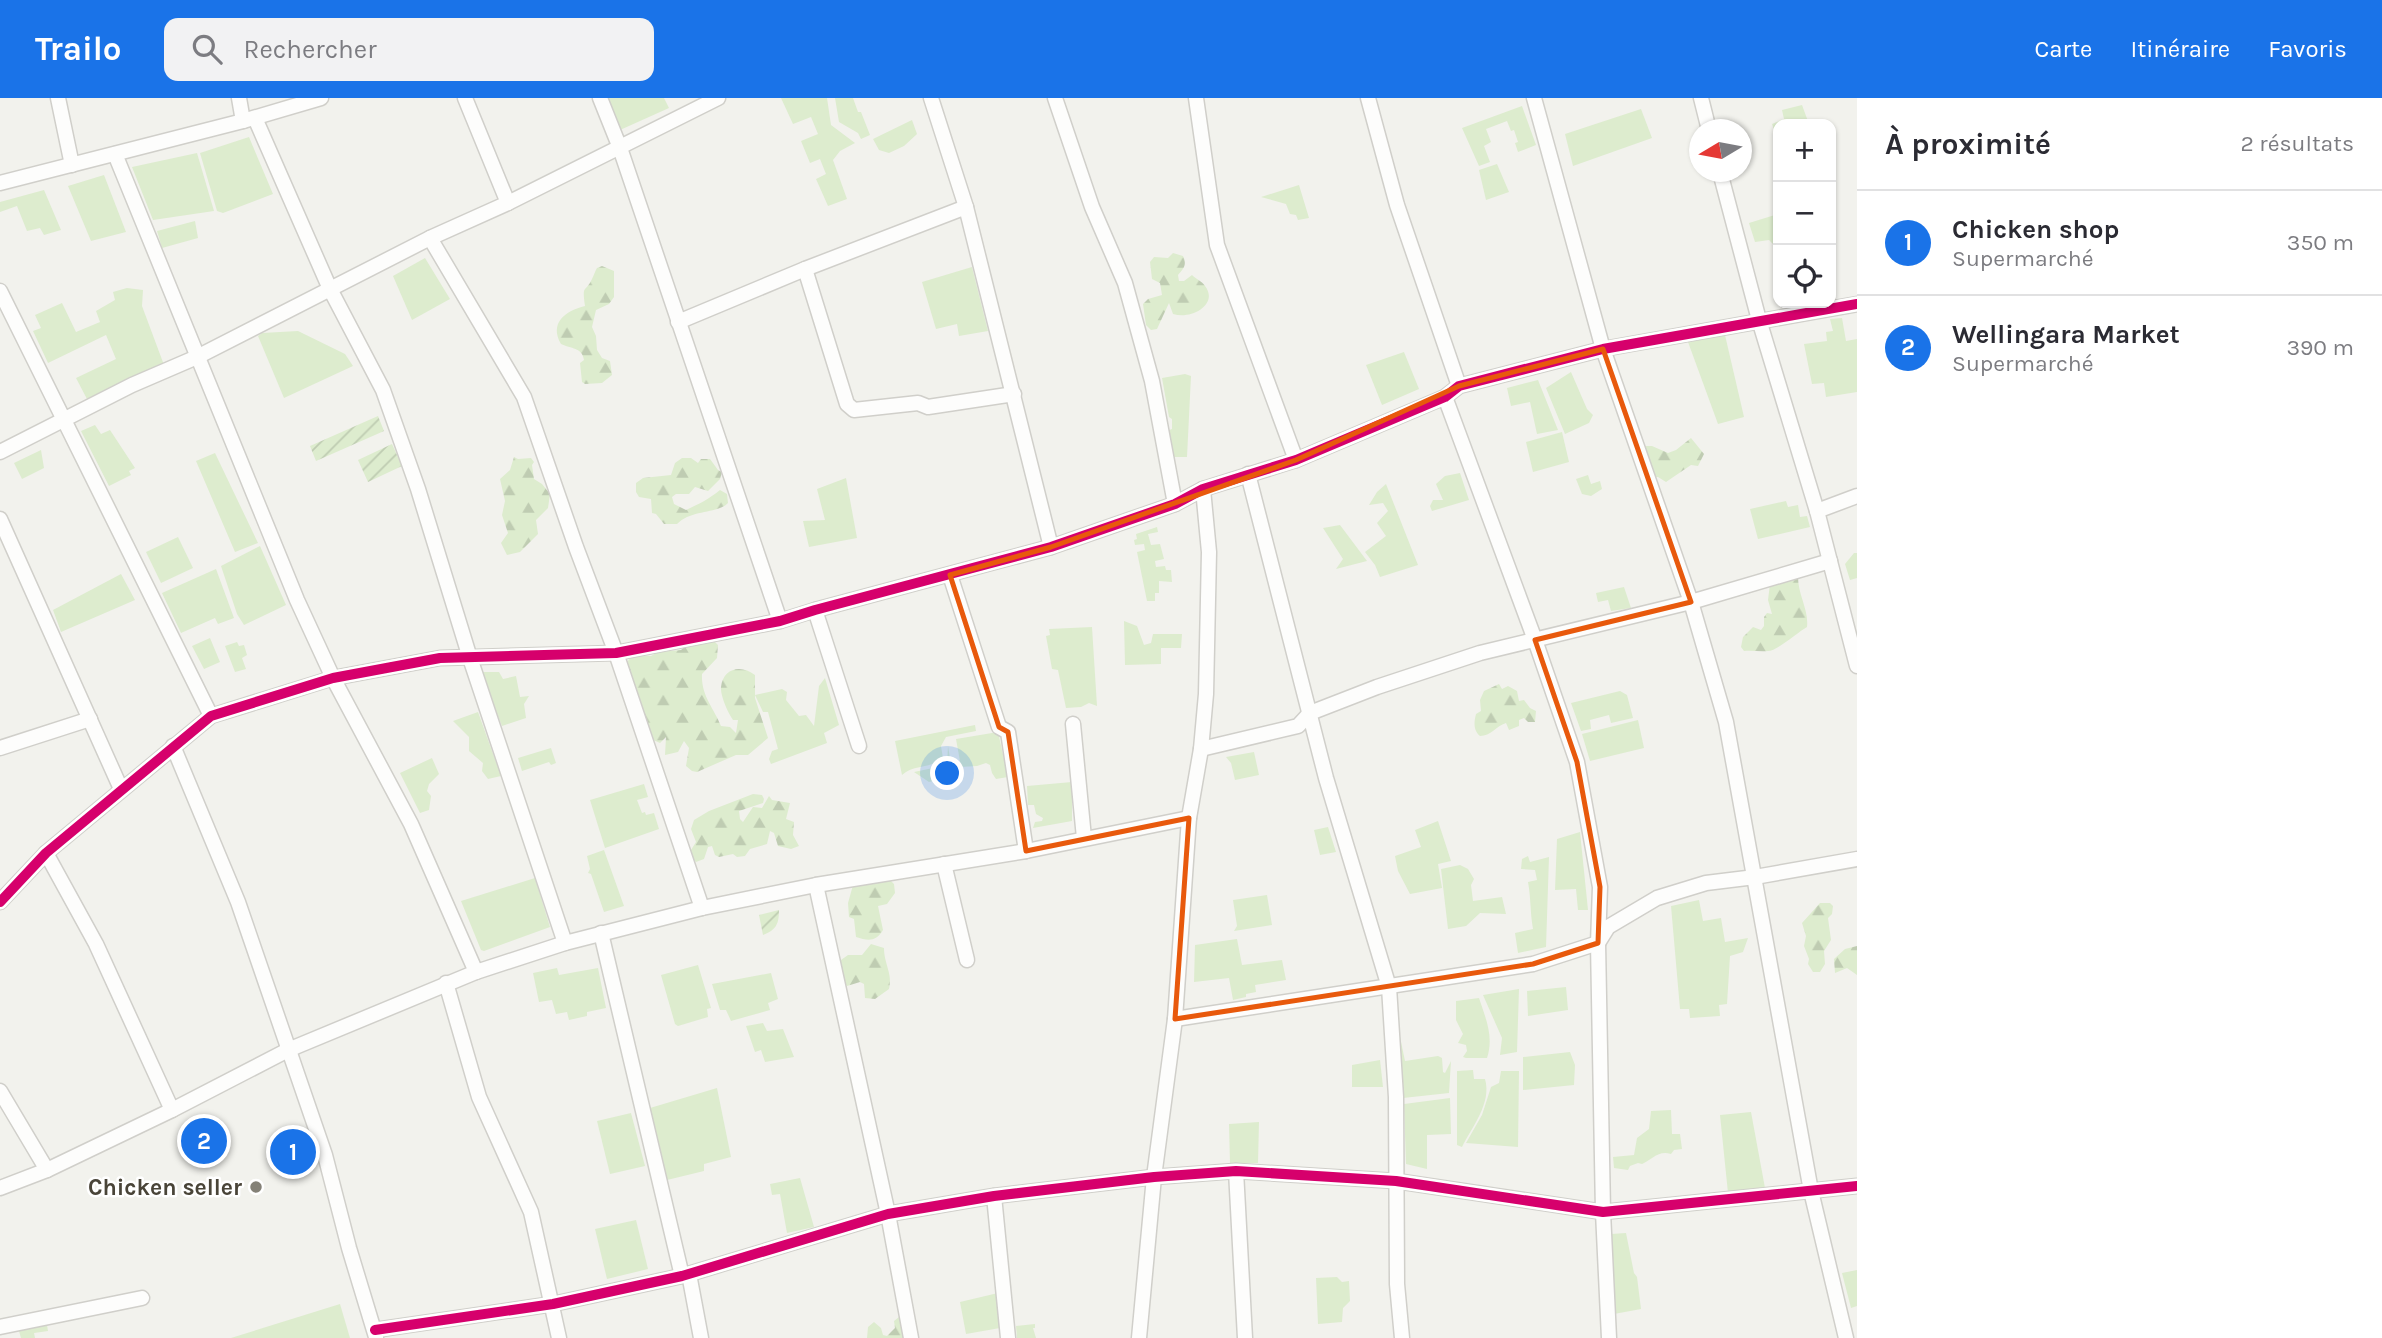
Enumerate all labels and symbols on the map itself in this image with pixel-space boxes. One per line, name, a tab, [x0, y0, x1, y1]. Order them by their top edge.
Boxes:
north arrow	[1689, 119, 1752, 182]
your location	[930, 756, 964, 790]
pin: 2	[181, 1115, 227, 1167]
pin: 1	[270, 1126, 316, 1178]
place label: Chicken seller	[88, 1174, 242, 1201]
marker: Chicken seller	[248, 1179, 264, 1195]

